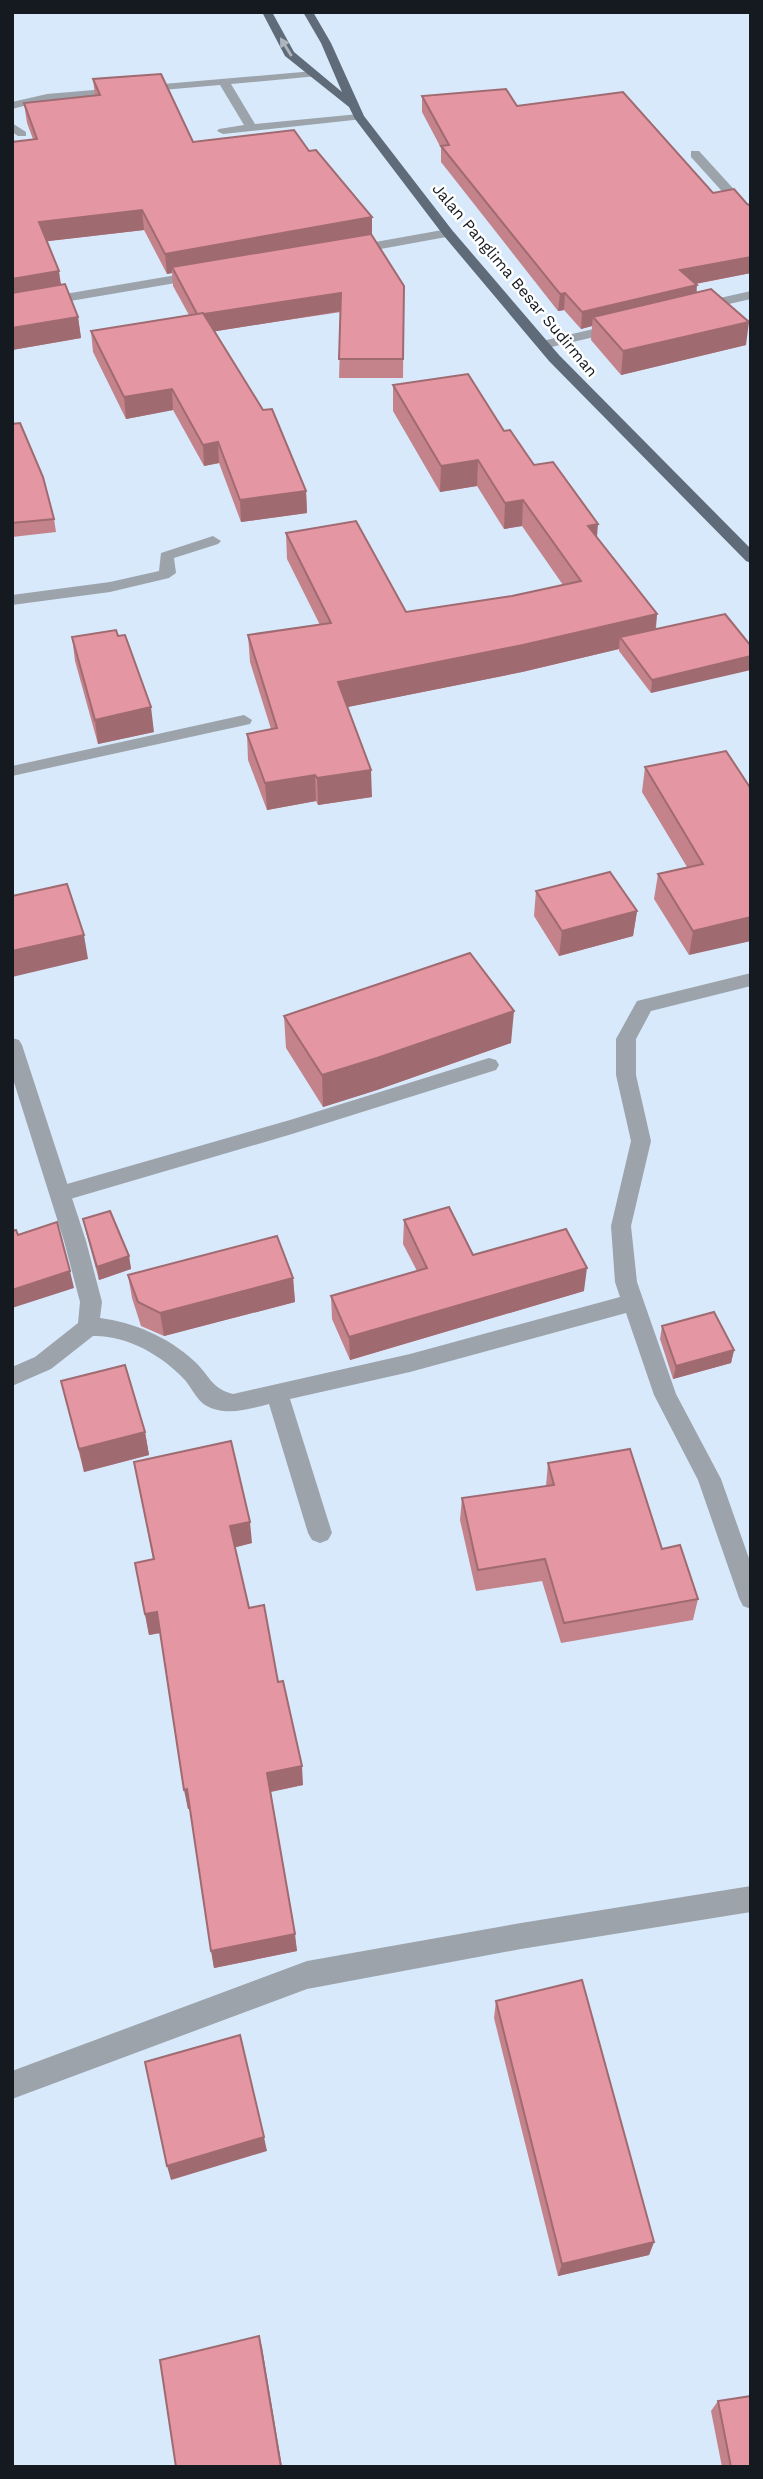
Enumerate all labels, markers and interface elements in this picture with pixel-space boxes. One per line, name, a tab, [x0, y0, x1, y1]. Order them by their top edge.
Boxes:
one-way arrow	[280, 37, 293, 57]
street label: Jalan Panglima Besar Sudirman	[428, 179, 602, 381]

